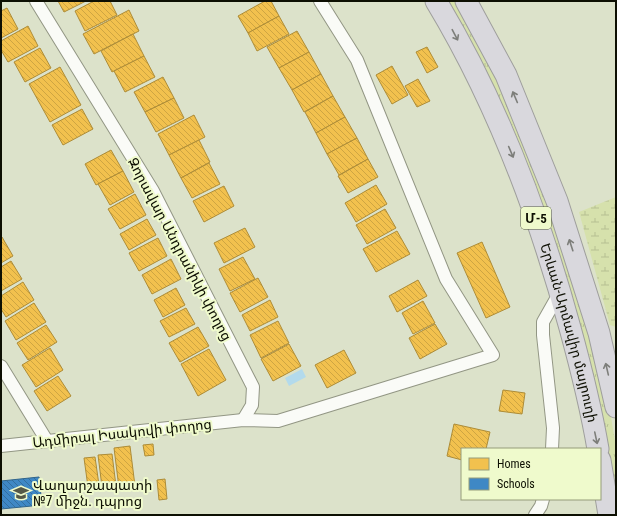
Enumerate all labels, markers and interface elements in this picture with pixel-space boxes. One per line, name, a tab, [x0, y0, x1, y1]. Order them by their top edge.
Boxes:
one-way arrow	[452, 29, 460, 41]
one-way arrow	[511, 91, 518, 103]
one-way arrow	[508, 146, 515, 158]
street label: Զորավար Անդրանիկի փողոց	[125, 155, 235, 343]
road number: Մ-5	[521, 207, 551, 229]
one-way arrow	[567, 238, 574, 251]
street label: Երևան-Արմավիր մայրուղի	[537, 241, 601, 424]
one-way arrow	[603, 363, 611, 376]
street label: Ադմիրալ Իսակովի փողոց	[32, 416, 212, 450]
one-way arrow	[592, 431, 600, 444]
legend	[461, 448, 601, 500]
text: Homes	[497, 457, 531, 471]
place label: Վաղարշապատի №7 միջն. դպրոց	[33, 477, 152, 509]
text: Schools	[497, 477, 535, 491]
school or university icon: Վաղարշապատի №7 միջն. դպրոց	[12, 484, 30, 502]

